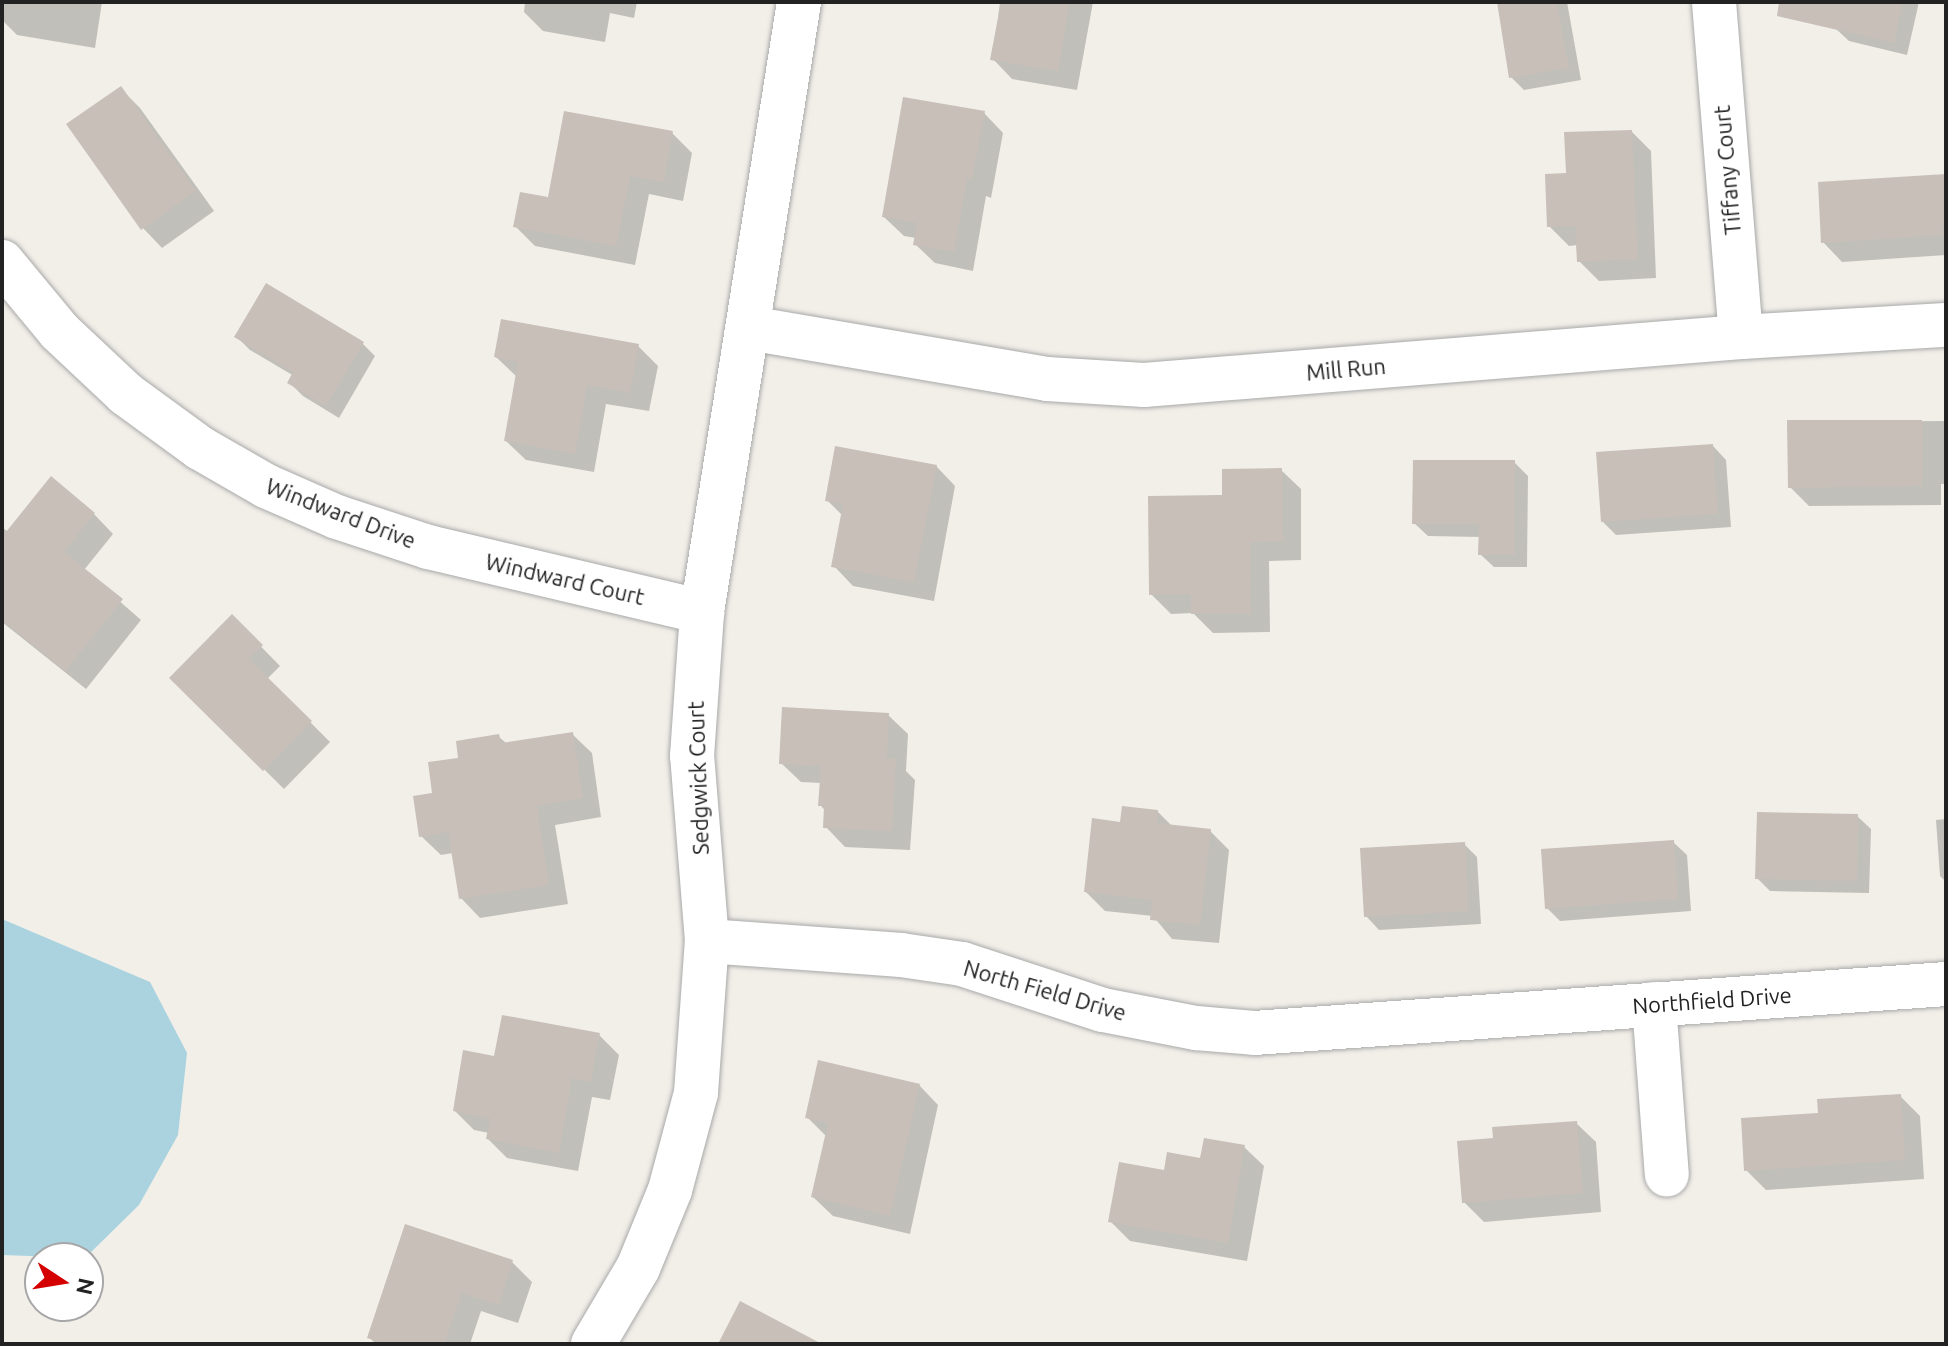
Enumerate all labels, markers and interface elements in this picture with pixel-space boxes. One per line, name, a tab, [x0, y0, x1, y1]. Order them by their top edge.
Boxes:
street label: Tiffany Court	[1708, 104, 1746, 236]
street label: Mill Run	[1305, 352, 1387, 386]
street label: Windward Drive	[262, 472, 420, 554]
street label: Windward Court	[483, 548, 647, 610]
street label: Sedgwick Court	[682, 701, 714, 855]
street label: North Field Drive	[961, 954, 1129, 1026]
street label: Northfield Drive	[1631, 981, 1793, 1019]
north arrow	[24, 1242, 104, 1322]
text: N	[72, 1276, 100, 1297]

